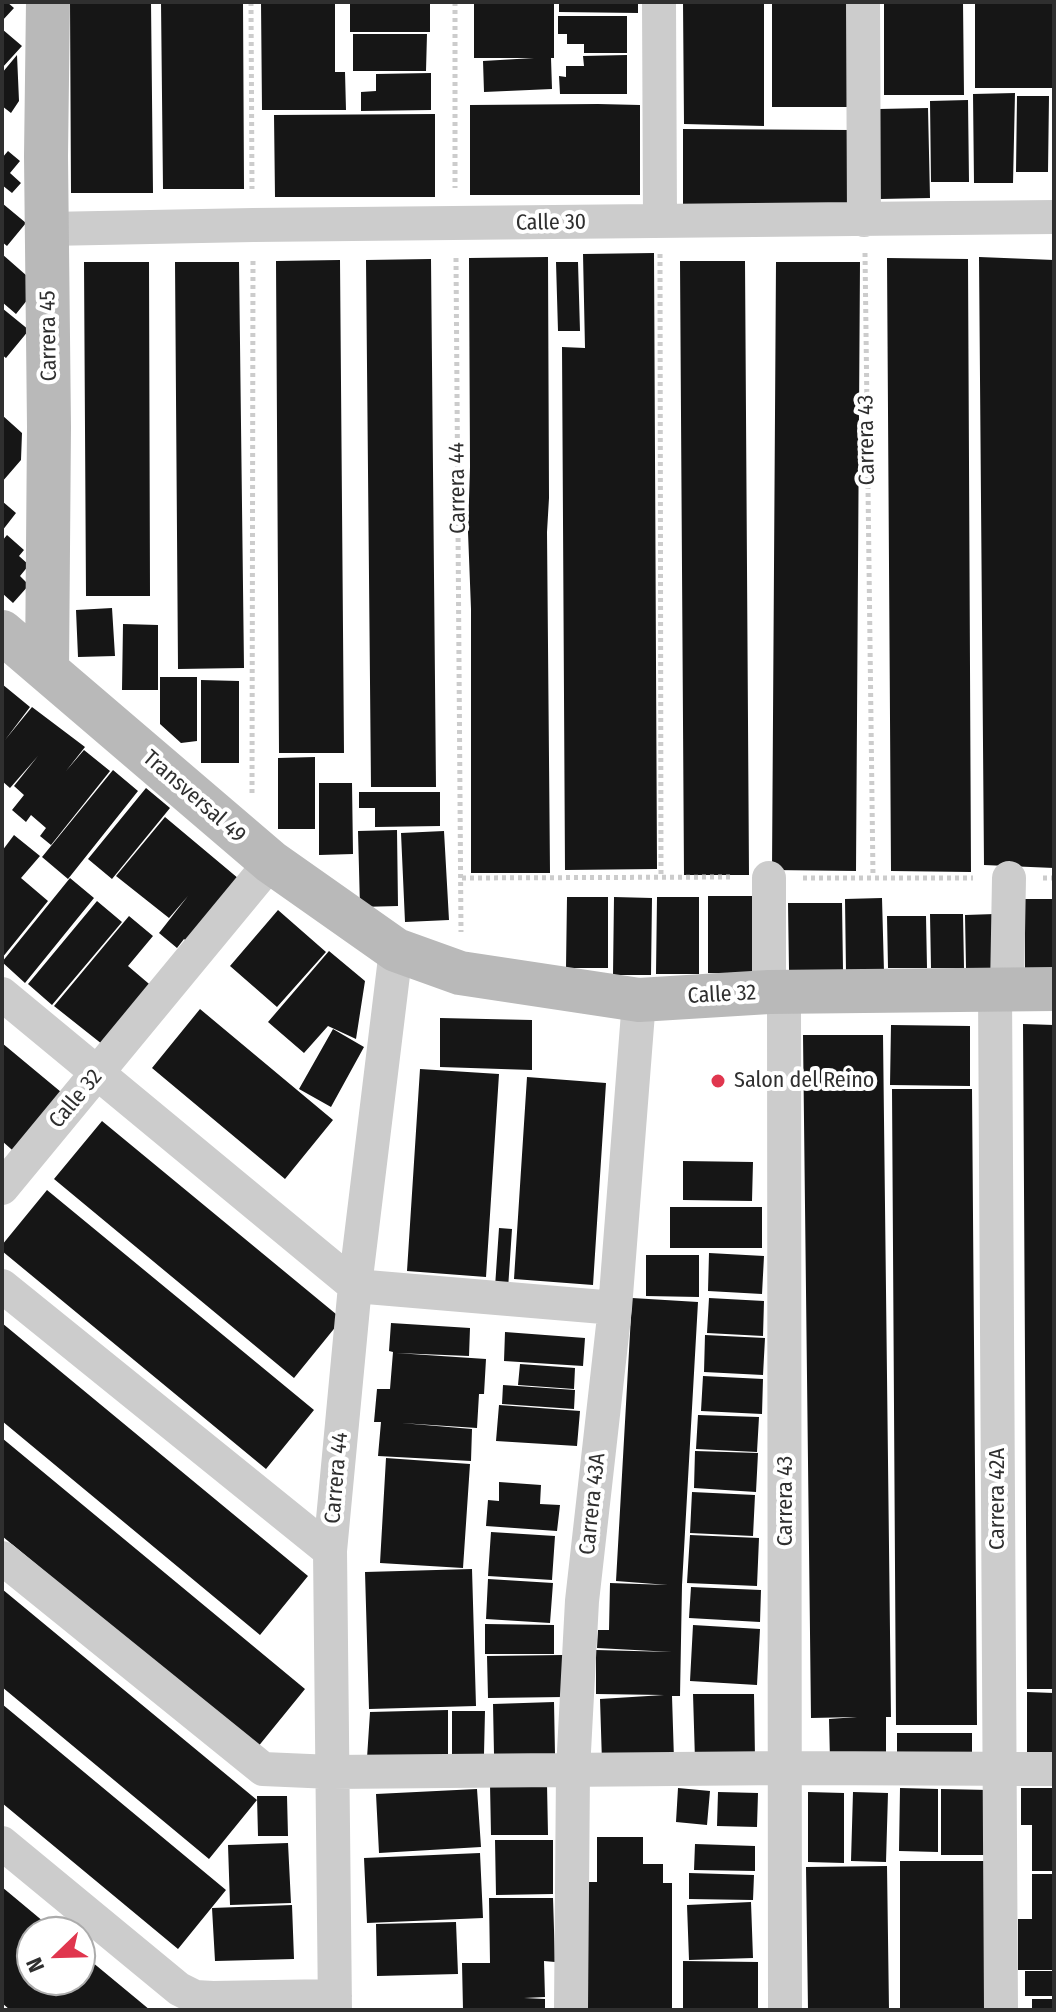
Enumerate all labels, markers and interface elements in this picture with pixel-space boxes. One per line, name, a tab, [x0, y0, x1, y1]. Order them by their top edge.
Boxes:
street label: Calle 30	[516, 209, 586, 237]
street label: Carrera 45	[35, 290, 63, 382]
street label: Carrera 43	[853, 395, 881, 485]
street label: Carrera 44	[444, 442, 472, 534]
street label: Transversal 49	[137, 745, 251, 849]
street label: Calle 32	[687, 980, 757, 1010]
street label: Calle 32	[44, 1064, 108, 1134]
place label: Salon del Reino	[734, 1068, 874, 1094]
marker: Salon del Reino	[709, 1072, 727, 1090]
street label: Carrera 44	[320, 1431, 354, 1525]
street label: Carrera 42A	[985, 1448, 1011, 1550]
street label: Carrera 43A	[575, 1452, 611, 1556]
street label: Carrera 43	[773, 1456, 799, 1546]
north arrow	[16, 1916, 96, 1996]
text: N	[20, 1953, 50, 1976]

